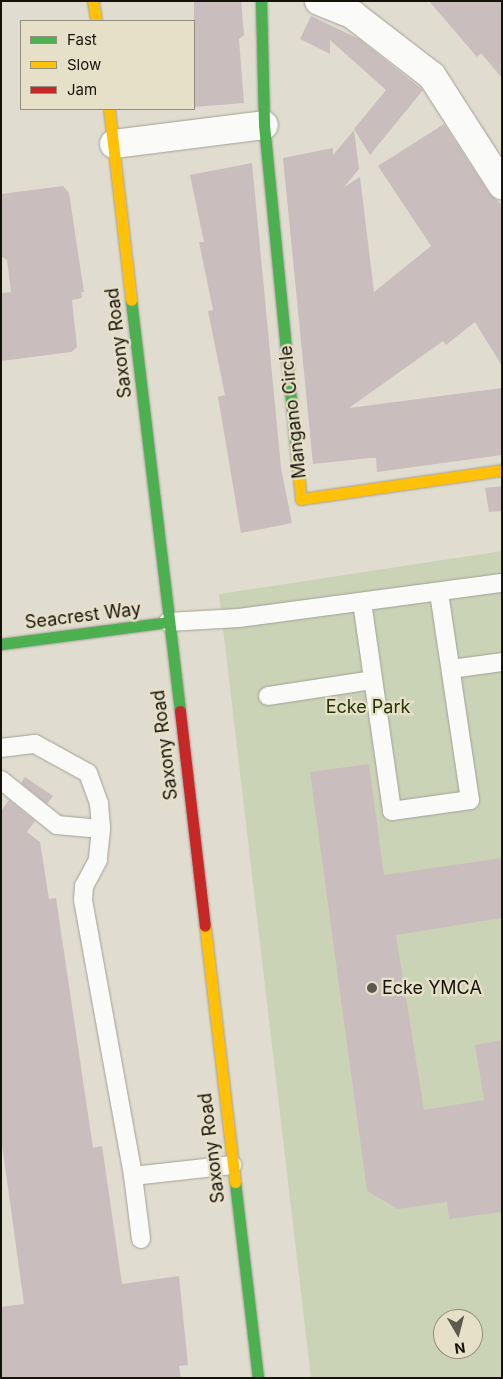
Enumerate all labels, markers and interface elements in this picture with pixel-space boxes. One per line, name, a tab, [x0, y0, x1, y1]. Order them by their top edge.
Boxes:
legend	[20, 20, 195, 110]
text: Fast	[67, 30, 97, 49]
text: Slow	[67, 55, 101, 74]
text: Jam	[67, 80, 97, 99]
street label: Saxony Road	[102, 287, 136, 399]
street label: Mangano Circle	[275, 344, 311, 480]
street label: Seacrest Way	[24, 598, 142, 634]
street label: Saxony Road	[148, 689, 182, 801]
park label: Ecke Park	[326, 696, 410, 718]
place label: Ecke YMCA	[382, 977, 482, 999]
marker: Ecke YMCA	[366, 982, 378, 994]
street label: Saxony Road	[195, 1092, 229, 1204]
north arrow	[433, 1309, 483, 1359]
text: N	[454, 1339, 466, 1358]

